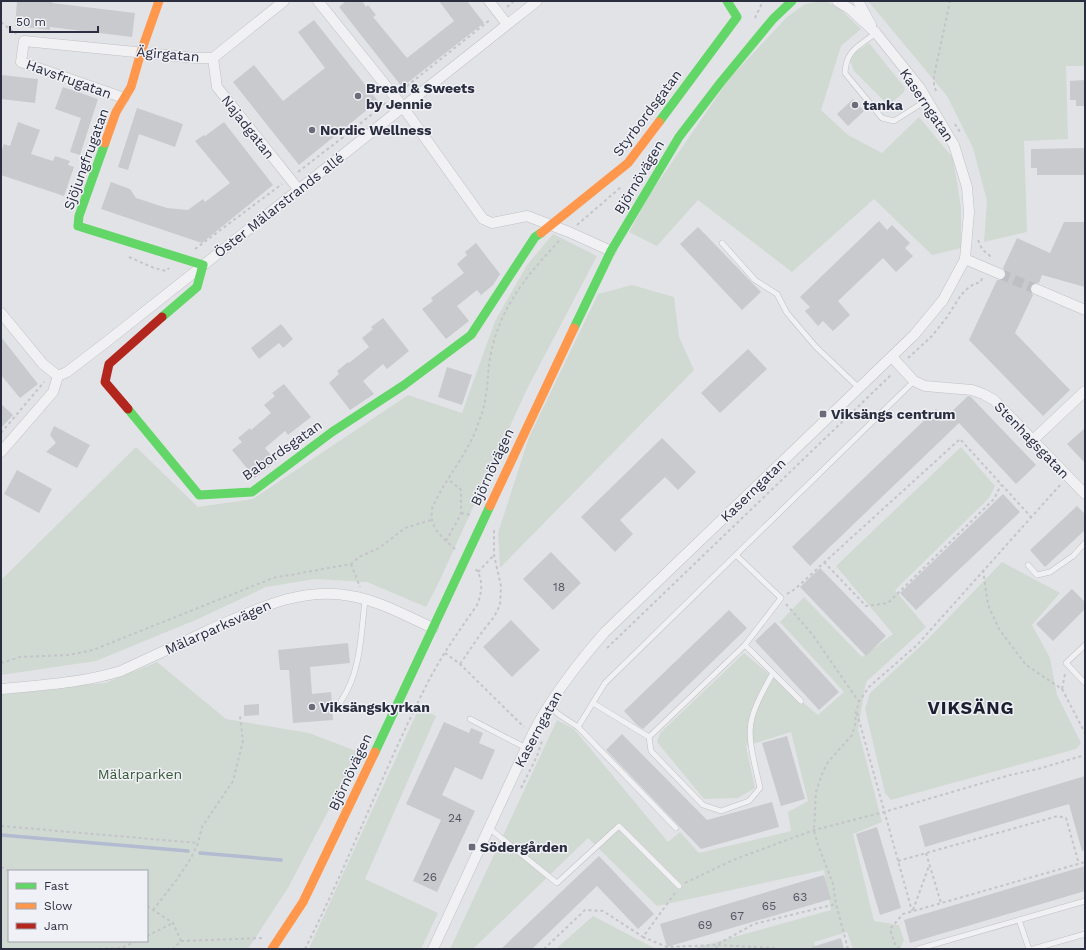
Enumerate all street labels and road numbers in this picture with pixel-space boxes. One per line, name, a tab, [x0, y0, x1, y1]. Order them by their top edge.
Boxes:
street label: Ägirgatan	[136, 43, 200, 65]
street label: Havsfrugatan	[24, 56, 114, 102]
street label: Kaserngatan	[897, 66, 957, 144]
street label: Styrbordsgatan	[609, 67, 685, 159]
street label: Najadgatan	[218, 92, 278, 162]
street label: Sjöjungfrugatan	[60, 106, 112, 212]
street label: Björnövägen	[611, 137, 667, 217]
street label: Öster Mälarstrands allé	[211, 149, 347, 261]
street label: Stenhagsgatan	[991, 398, 1073, 482]
street label: Babordsgatan	[239, 417, 325, 483]
street label: Björnövägen	[467, 426, 517, 508]
street label: Kaserngatan	[717, 455, 789, 525]
street label: Mälarparksvägen	[163, 596, 273, 658]
street label: Kaserngatan	[511, 688, 565, 770]
street label: Björnövägen	[325, 731, 375, 813]

